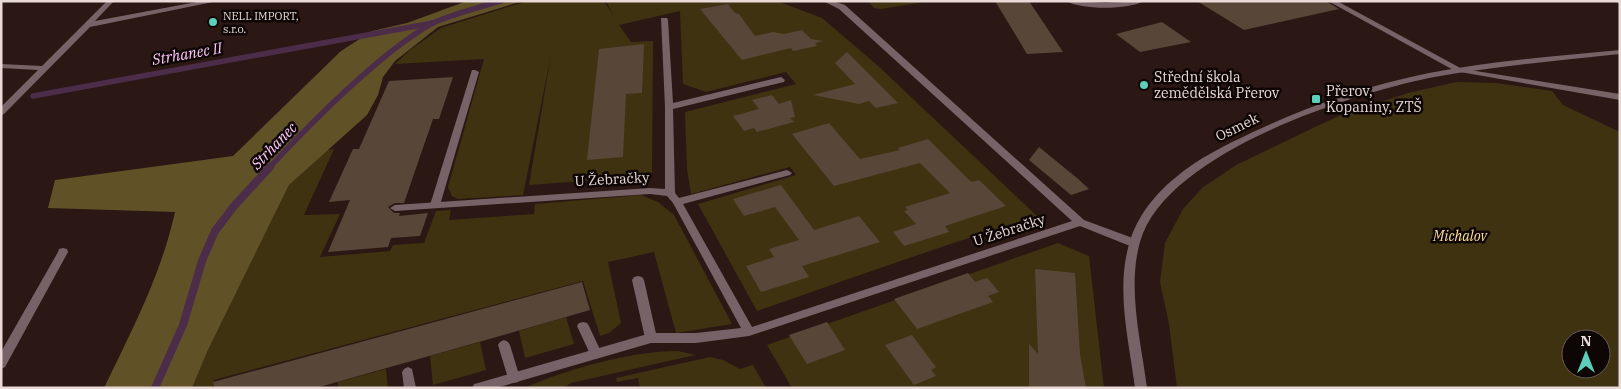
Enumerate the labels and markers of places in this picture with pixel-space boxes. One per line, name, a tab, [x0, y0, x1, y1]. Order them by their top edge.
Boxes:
place label: NELL IMPORT, s.r.o.	[223, 9, 299, 36]
marker: NELL IMPORT, s.r.o.	[207, 16, 219, 28]
place label: Střední škola zemědělská Přerov	[1154, 68, 1280, 102]
marker: Střední škola zemědělská Přerov	[1138, 79, 1150, 91]
place label: Přerov, Kopaniny, ZTŠ	[1326, 82, 1422, 116]
marker: Přerov, Kopaniny, ZTŠ	[1310, 93, 1322, 105]

